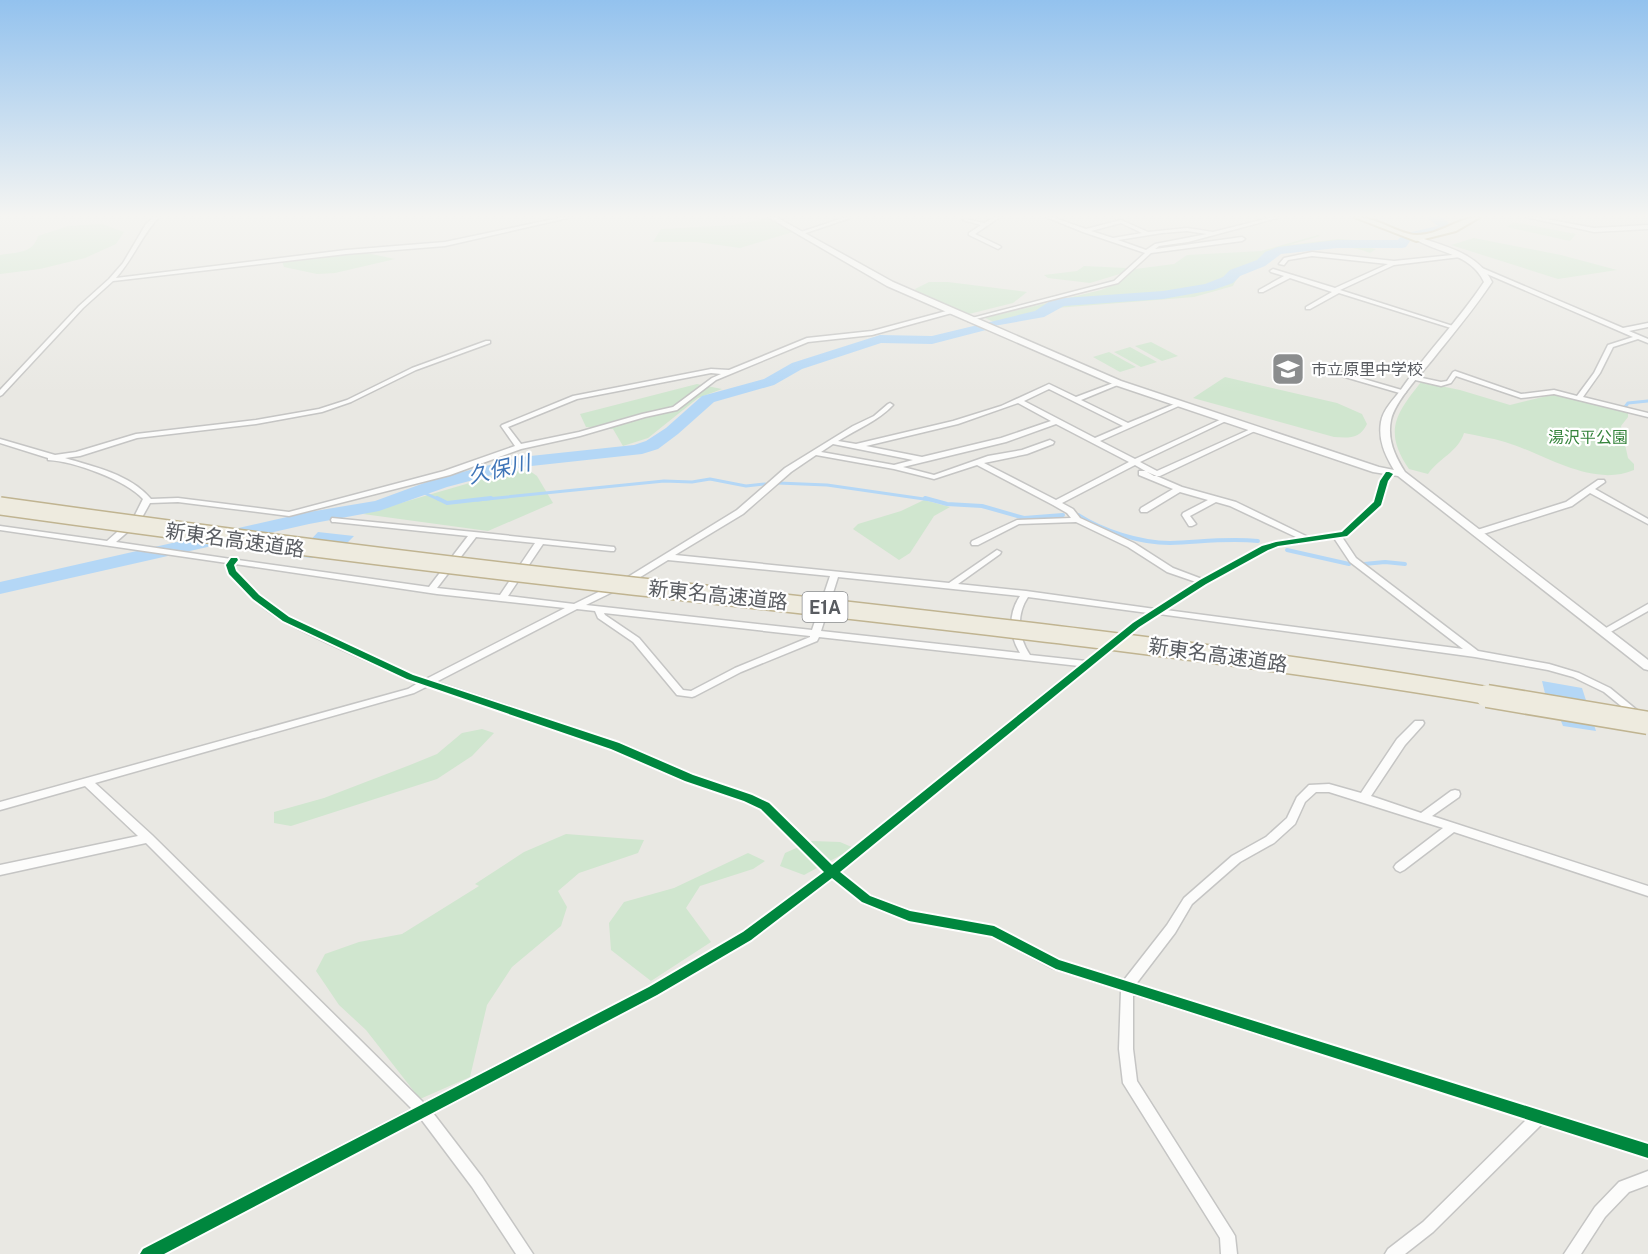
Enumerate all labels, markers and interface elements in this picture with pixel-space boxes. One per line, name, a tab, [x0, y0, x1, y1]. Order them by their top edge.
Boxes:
school or university icon: 市立原里中学校	[1270, 351, 1306, 387]
place label: 市立原里中学校	[1311, 360, 1423, 379]
park label: 湯沢平公園	[1548, 428, 1628, 447]
water label: 久保川	[465, 449, 534, 488]
street label: 新東名高速道路	[164, 518, 306, 562]
street label: 新東名高速道路	[647, 576, 789, 614]
road number: E1A	[802, 592, 848, 622]
street label: 新東名高速道路	[1147, 633, 1289, 677]

